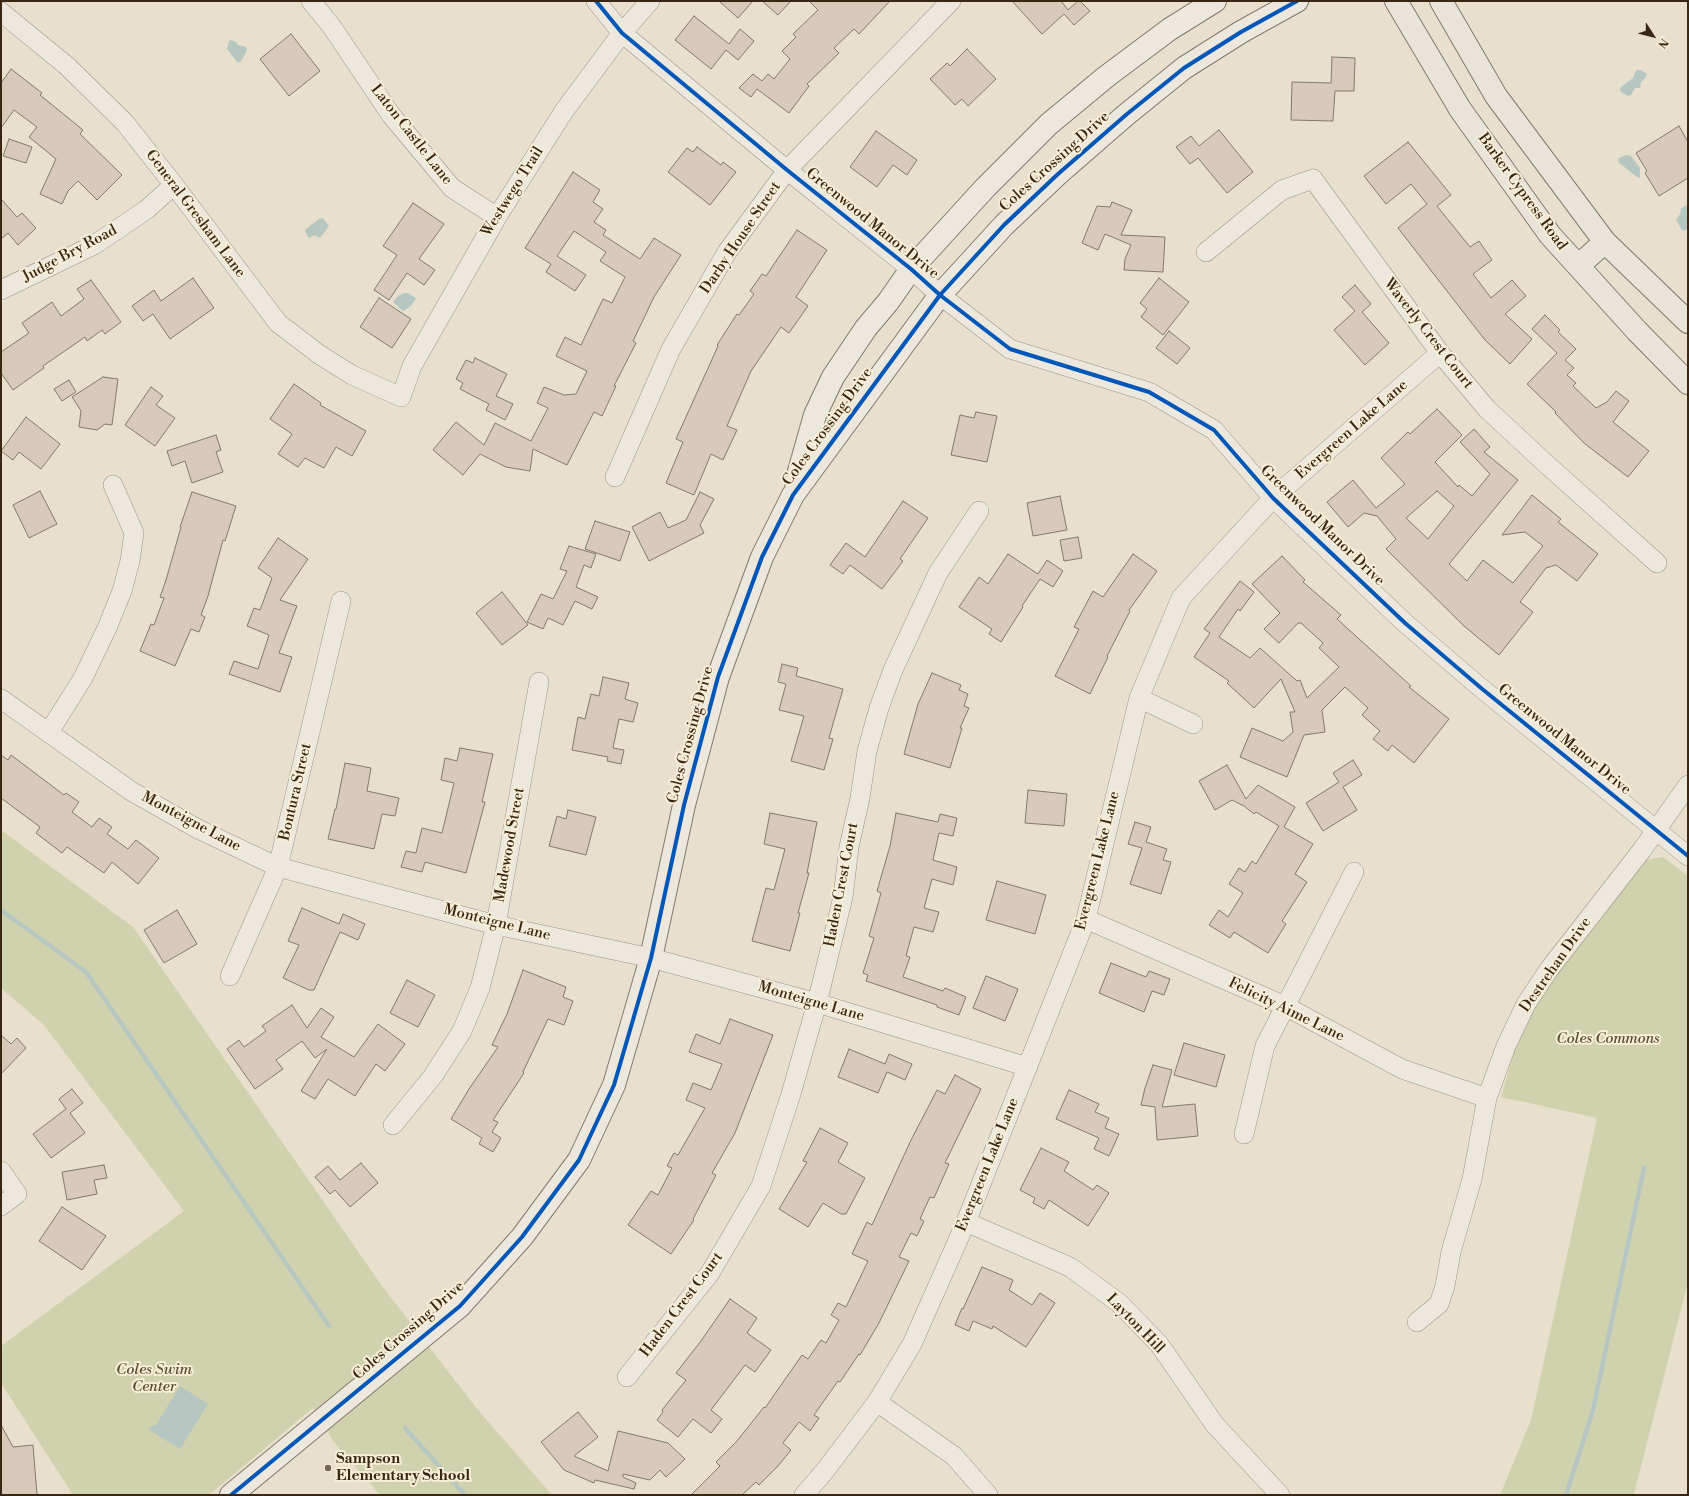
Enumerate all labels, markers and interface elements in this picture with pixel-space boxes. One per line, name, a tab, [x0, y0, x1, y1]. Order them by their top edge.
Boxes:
north arrow	[1633, 16, 1673, 56]
text: N	[1654, 35, 1671, 51]
street label: Laton Castle Lane	[366, 81, 456, 189]
street label: Coles Crossing Drive	[996, 108, 1114, 216]
street label: Barker Cypress Road	[1474, 130, 1570, 254]
street label: Westwego Trail	[478, 144, 548, 240]
street label: General Gresham Lane	[141, 147, 249, 281]
street label: Greenwood Manor Drive	[802, 165, 942, 283]
street label: Darby House Street	[697, 179, 785, 297]
street label: Judge Bry Road	[20, 222, 120, 286]
street label: Waverly Crest Court	[1379, 275, 1477, 393]
street label: Coles Crossing Drive	[779, 364, 877, 490]
street label: Evergreen Lake Lane	[1292, 376, 1412, 484]
street label: Greenwood Manor Drive	[1256, 462, 1388, 590]
street label: Coles Crossing Drive	[664, 664, 718, 806]
street label: Greenwood Manor Drive	[1494, 681, 1634, 799]
street label: Bontura Street	[276, 741, 316, 843]
street label: Madewood Street	[491, 786, 529, 904]
street label: Monteigne Lane	[138, 788, 244, 856]
street label: Evergreen Lake Lane	[1072, 790, 1124, 932]
street label: Haden Crest Court	[821, 821, 863, 949]
street label: Monteigne Lane	[442, 901, 552, 945]
street label: Destrehan Drive	[1517, 914, 1595, 1016]
street label: Felicity Aime Lane	[1225, 974, 1347, 1046]
street label: Monteigne Lane	[756, 978, 866, 1026]
park label: Coles Commons	[1556, 1030, 1660, 1048]
street label: Evergreen Lake Lane	[953, 1095, 1023, 1235]
street label: Haden Crest Court	[637, 1249, 727, 1361]
street label: Coles Crossing Drive	[350, 1278, 468, 1384]
street label: Layton Hill	[1102, 1290, 1168, 1358]
park label: Coles Swim Center	[116, 1361, 192, 1396]
place label: Sampson Elementary School	[336, 1450, 470, 1485]
marker: Sampson Elementary School	[323, 1463, 333, 1473]

